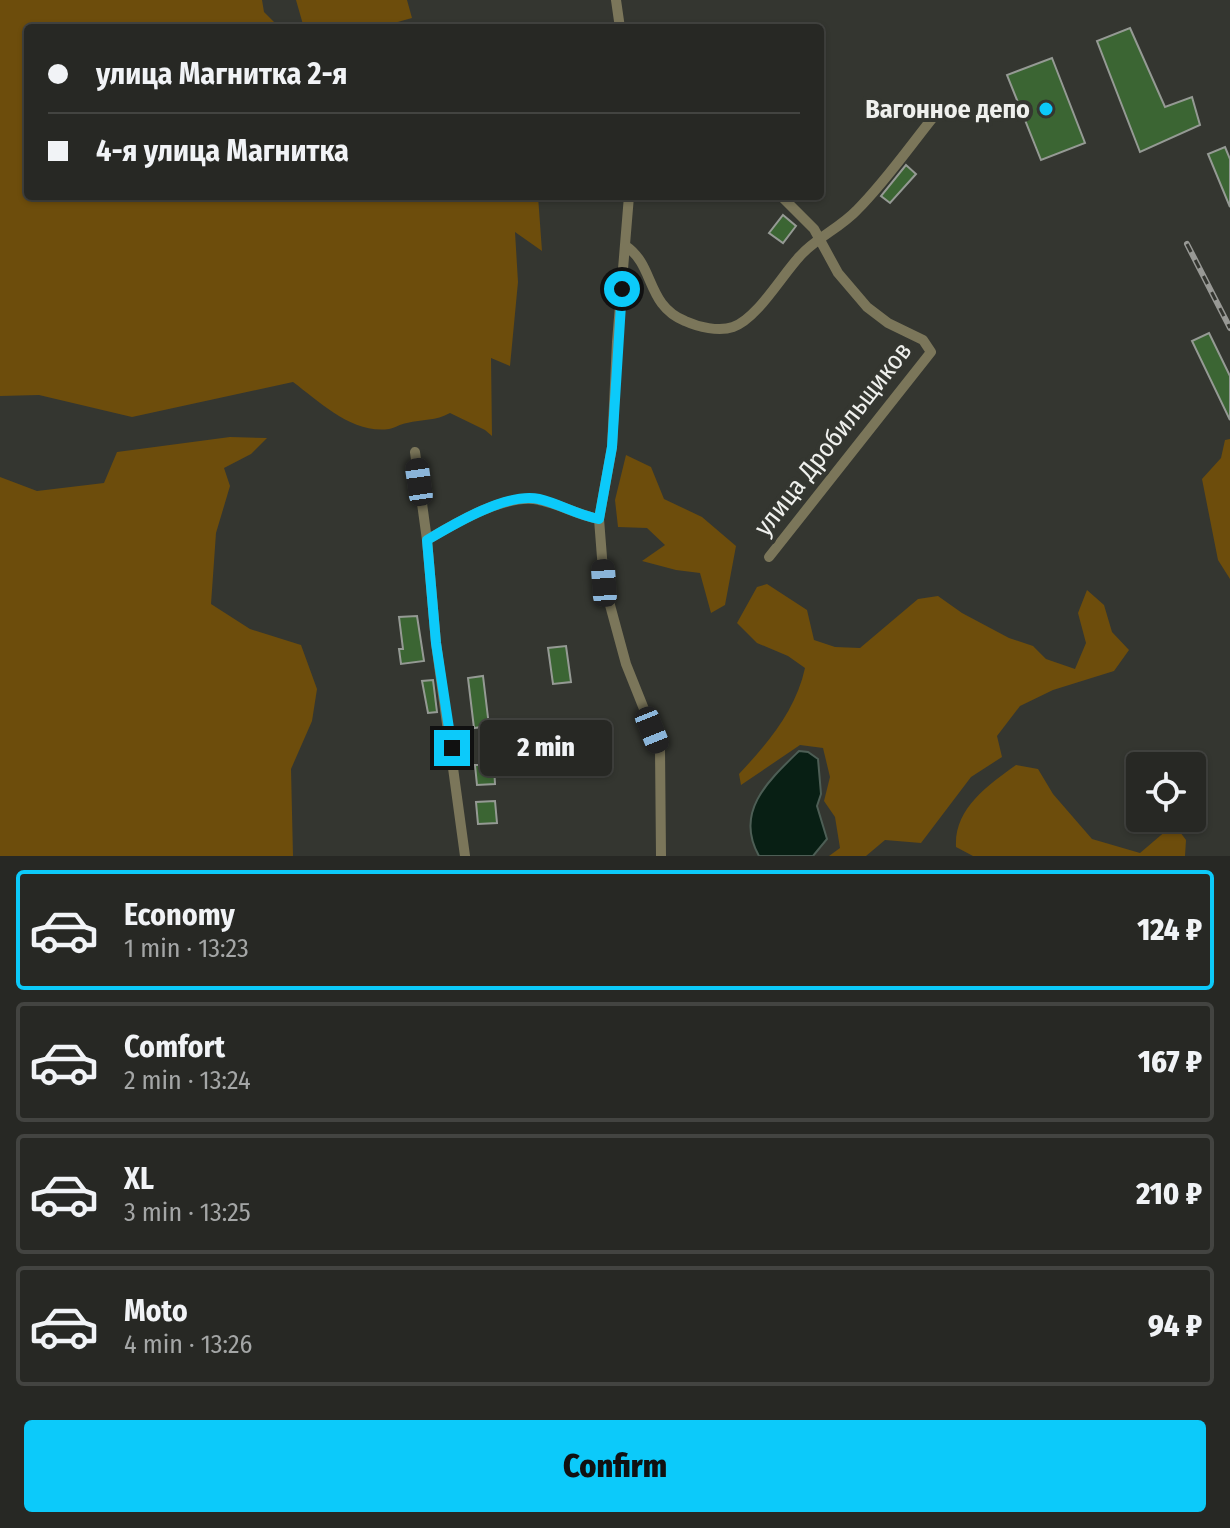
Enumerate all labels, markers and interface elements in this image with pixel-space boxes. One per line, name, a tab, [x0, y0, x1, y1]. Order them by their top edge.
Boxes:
text: улица Магнитка 2-я	[96, 56, 347, 92]
place label: Вагонное депо	[865, 94, 1030, 125]
marker: Вагонное депо	[1037, 100, 1055, 118]
text: 4-я улица Магнитка	[96, 133, 349, 169]
route start	[604, 271, 640, 307]
street label: улица Дробильщиков	[748, 336, 918, 542]
car	[404, 457, 434, 507]
car	[590, 558, 618, 608]
car	[632, 703, 672, 757]
callout: 2 min	[480, 720, 612, 776]
route end	[434, 730, 470, 766]
text: 2 min	[517, 732, 575, 763]
map controls	[1126, 752, 1206, 832]
button: locate	[1126, 752, 1206, 832]
icon: car	[28, 894, 100, 966]
text: Economy	[124, 897, 235, 933]
text: 124 ₽	[1137, 912, 1202, 948]
text: 1 min · 13:23	[124, 933, 249, 964]
icon: car	[28, 1026, 100, 1098]
text: Comfort	[124, 1029, 225, 1065]
text: 167 ₽	[1138, 1044, 1202, 1080]
text: 2 min · 13:24	[124, 1065, 250, 1096]
icon: car	[28, 1158, 100, 1230]
text: XL	[124, 1161, 154, 1197]
text: 210 ₽	[1136, 1176, 1202, 1212]
text: 3 min · 13:25	[124, 1197, 251, 1228]
icon: car	[28, 1290, 100, 1362]
text: Moto	[124, 1293, 188, 1329]
text: 94 ₽	[1148, 1308, 1202, 1344]
text: 4 min · 13:26	[124, 1329, 252, 1360]
button: Confirm	[24, 1420, 1206, 1512]

